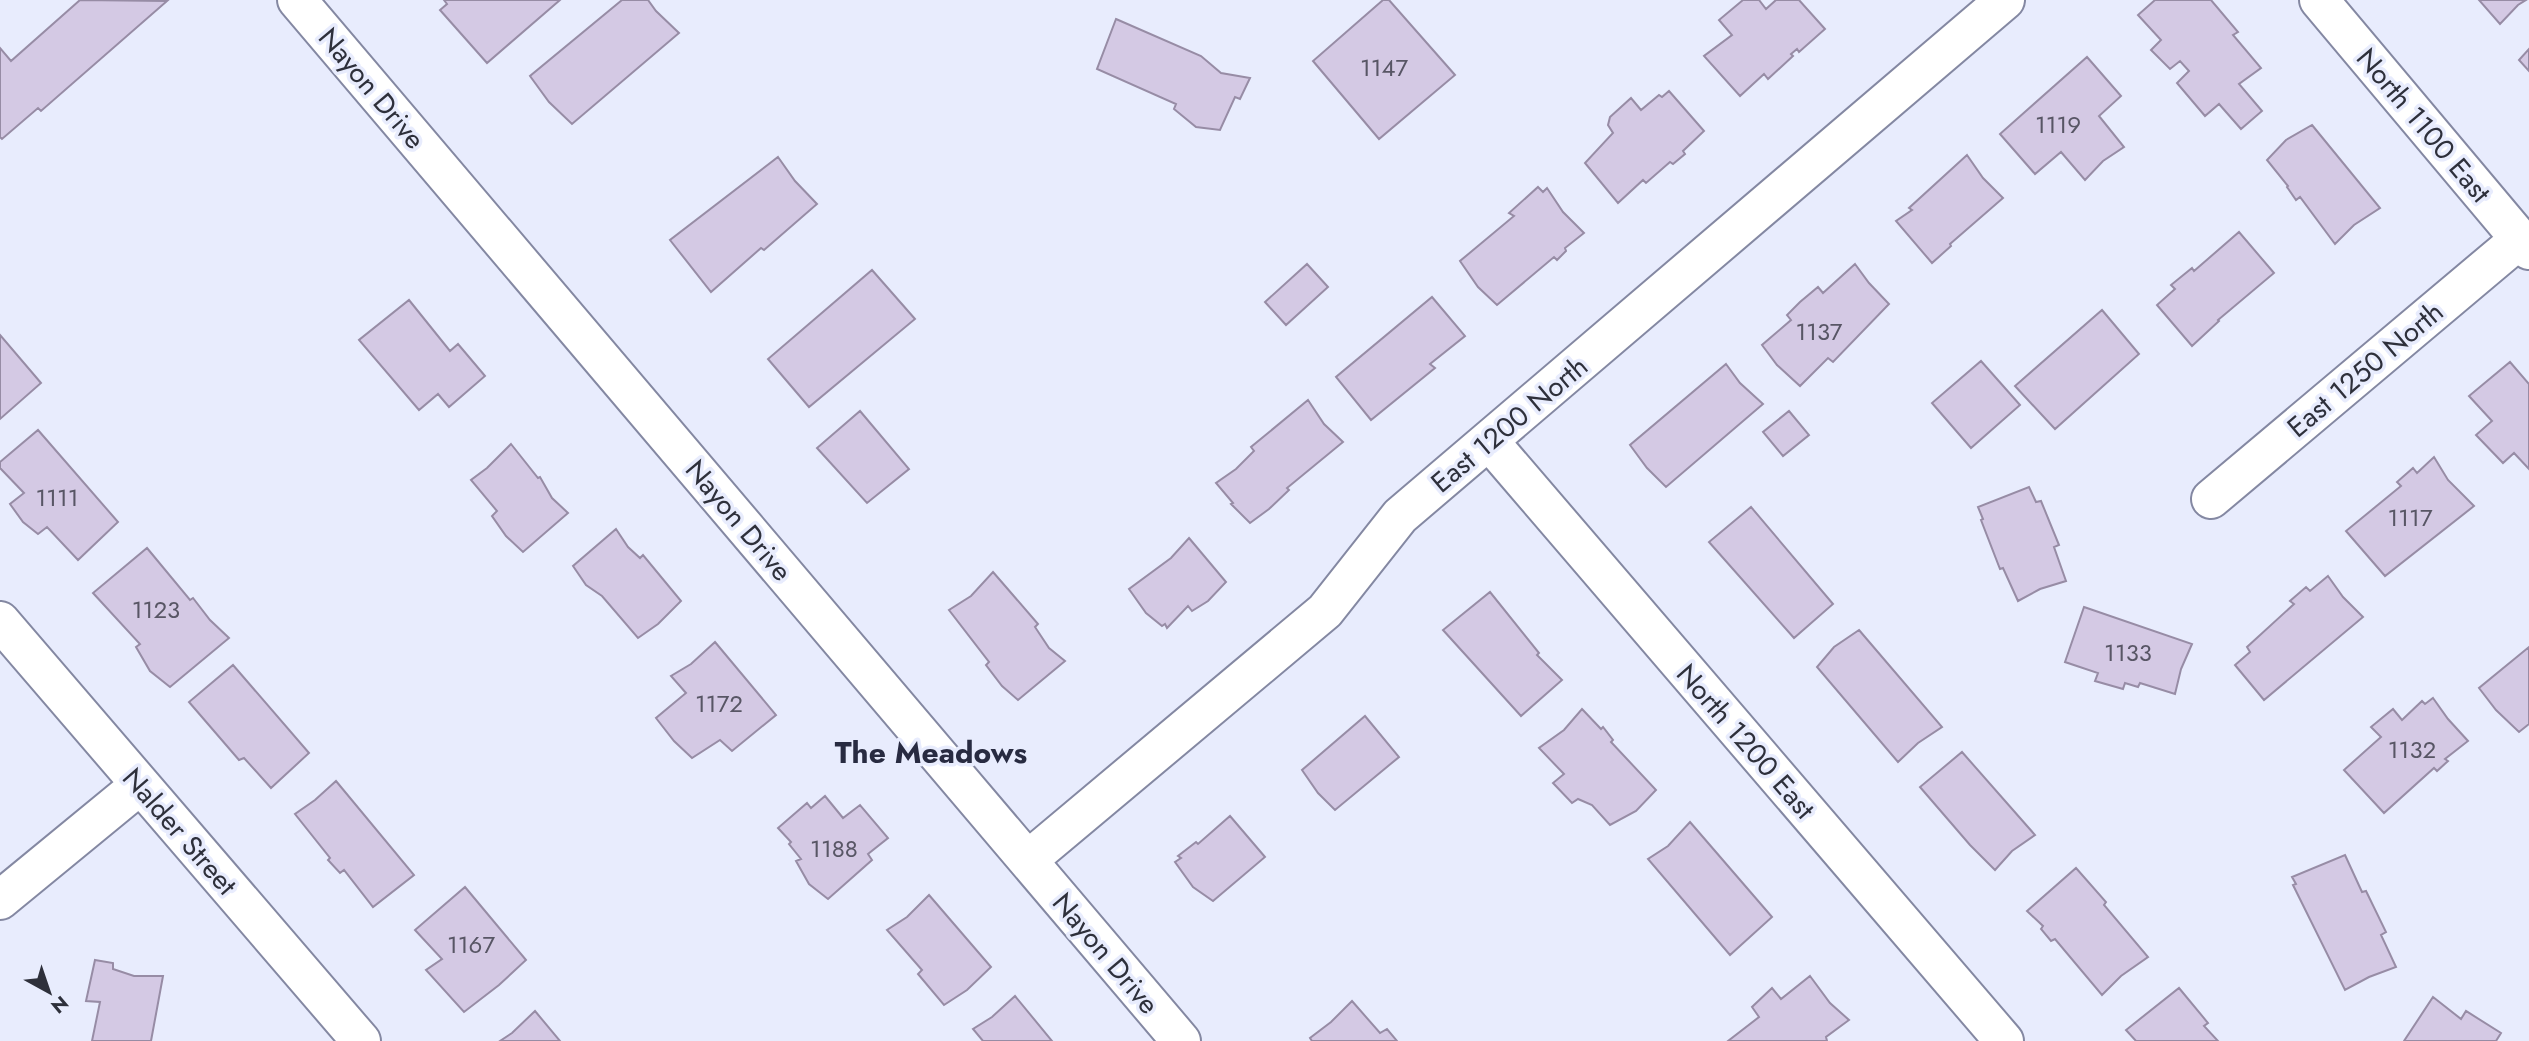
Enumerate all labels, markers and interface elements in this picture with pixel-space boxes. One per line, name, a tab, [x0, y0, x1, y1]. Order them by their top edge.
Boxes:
street label: Nayon Drive	[308, 19, 435, 158]
street label: North 1100 East	[2347, 39, 2501, 212]
house number: 1147	[1360, 50, 1408, 85]
house number: 1119	[2035, 107, 2081, 142]
street label: East 1250 North	[2278, 292, 2452, 447]
house number: 1137	[1796, 314, 1843, 349]
street label: East 1200 North	[1422, 346, 1597, 502]
street label: Nayon Drive	[675, 451, 802, 590]
house number: 1111	[35, 480, 79, 515]
house number: 1117	[2388, 500, 2433, 535]
house number: 1123	[132, 592, 180, 627]
house number: 1133	[2104, 635, 2152, 670]
street label: North 1200 East	[1667, 655, 1825, 828]
house number: 1172	[695, 686, 743, 721]
district label: The Meadows	[835, 731, 1027, 774]
house number: 1132	[2388, 732, 2436, 767]
street label: Nalder Street	[113, 759, 247, 904]
house number: 1188	[810, 831, 858, 866]
street label: Nayon Drive	[1042, 884, 1169, 1023]
house number: 1167	[447, 927, 495, 962]
north arrow	[14, 957, 84, 1027]
text: N	[45, 989, 74, 1020]

